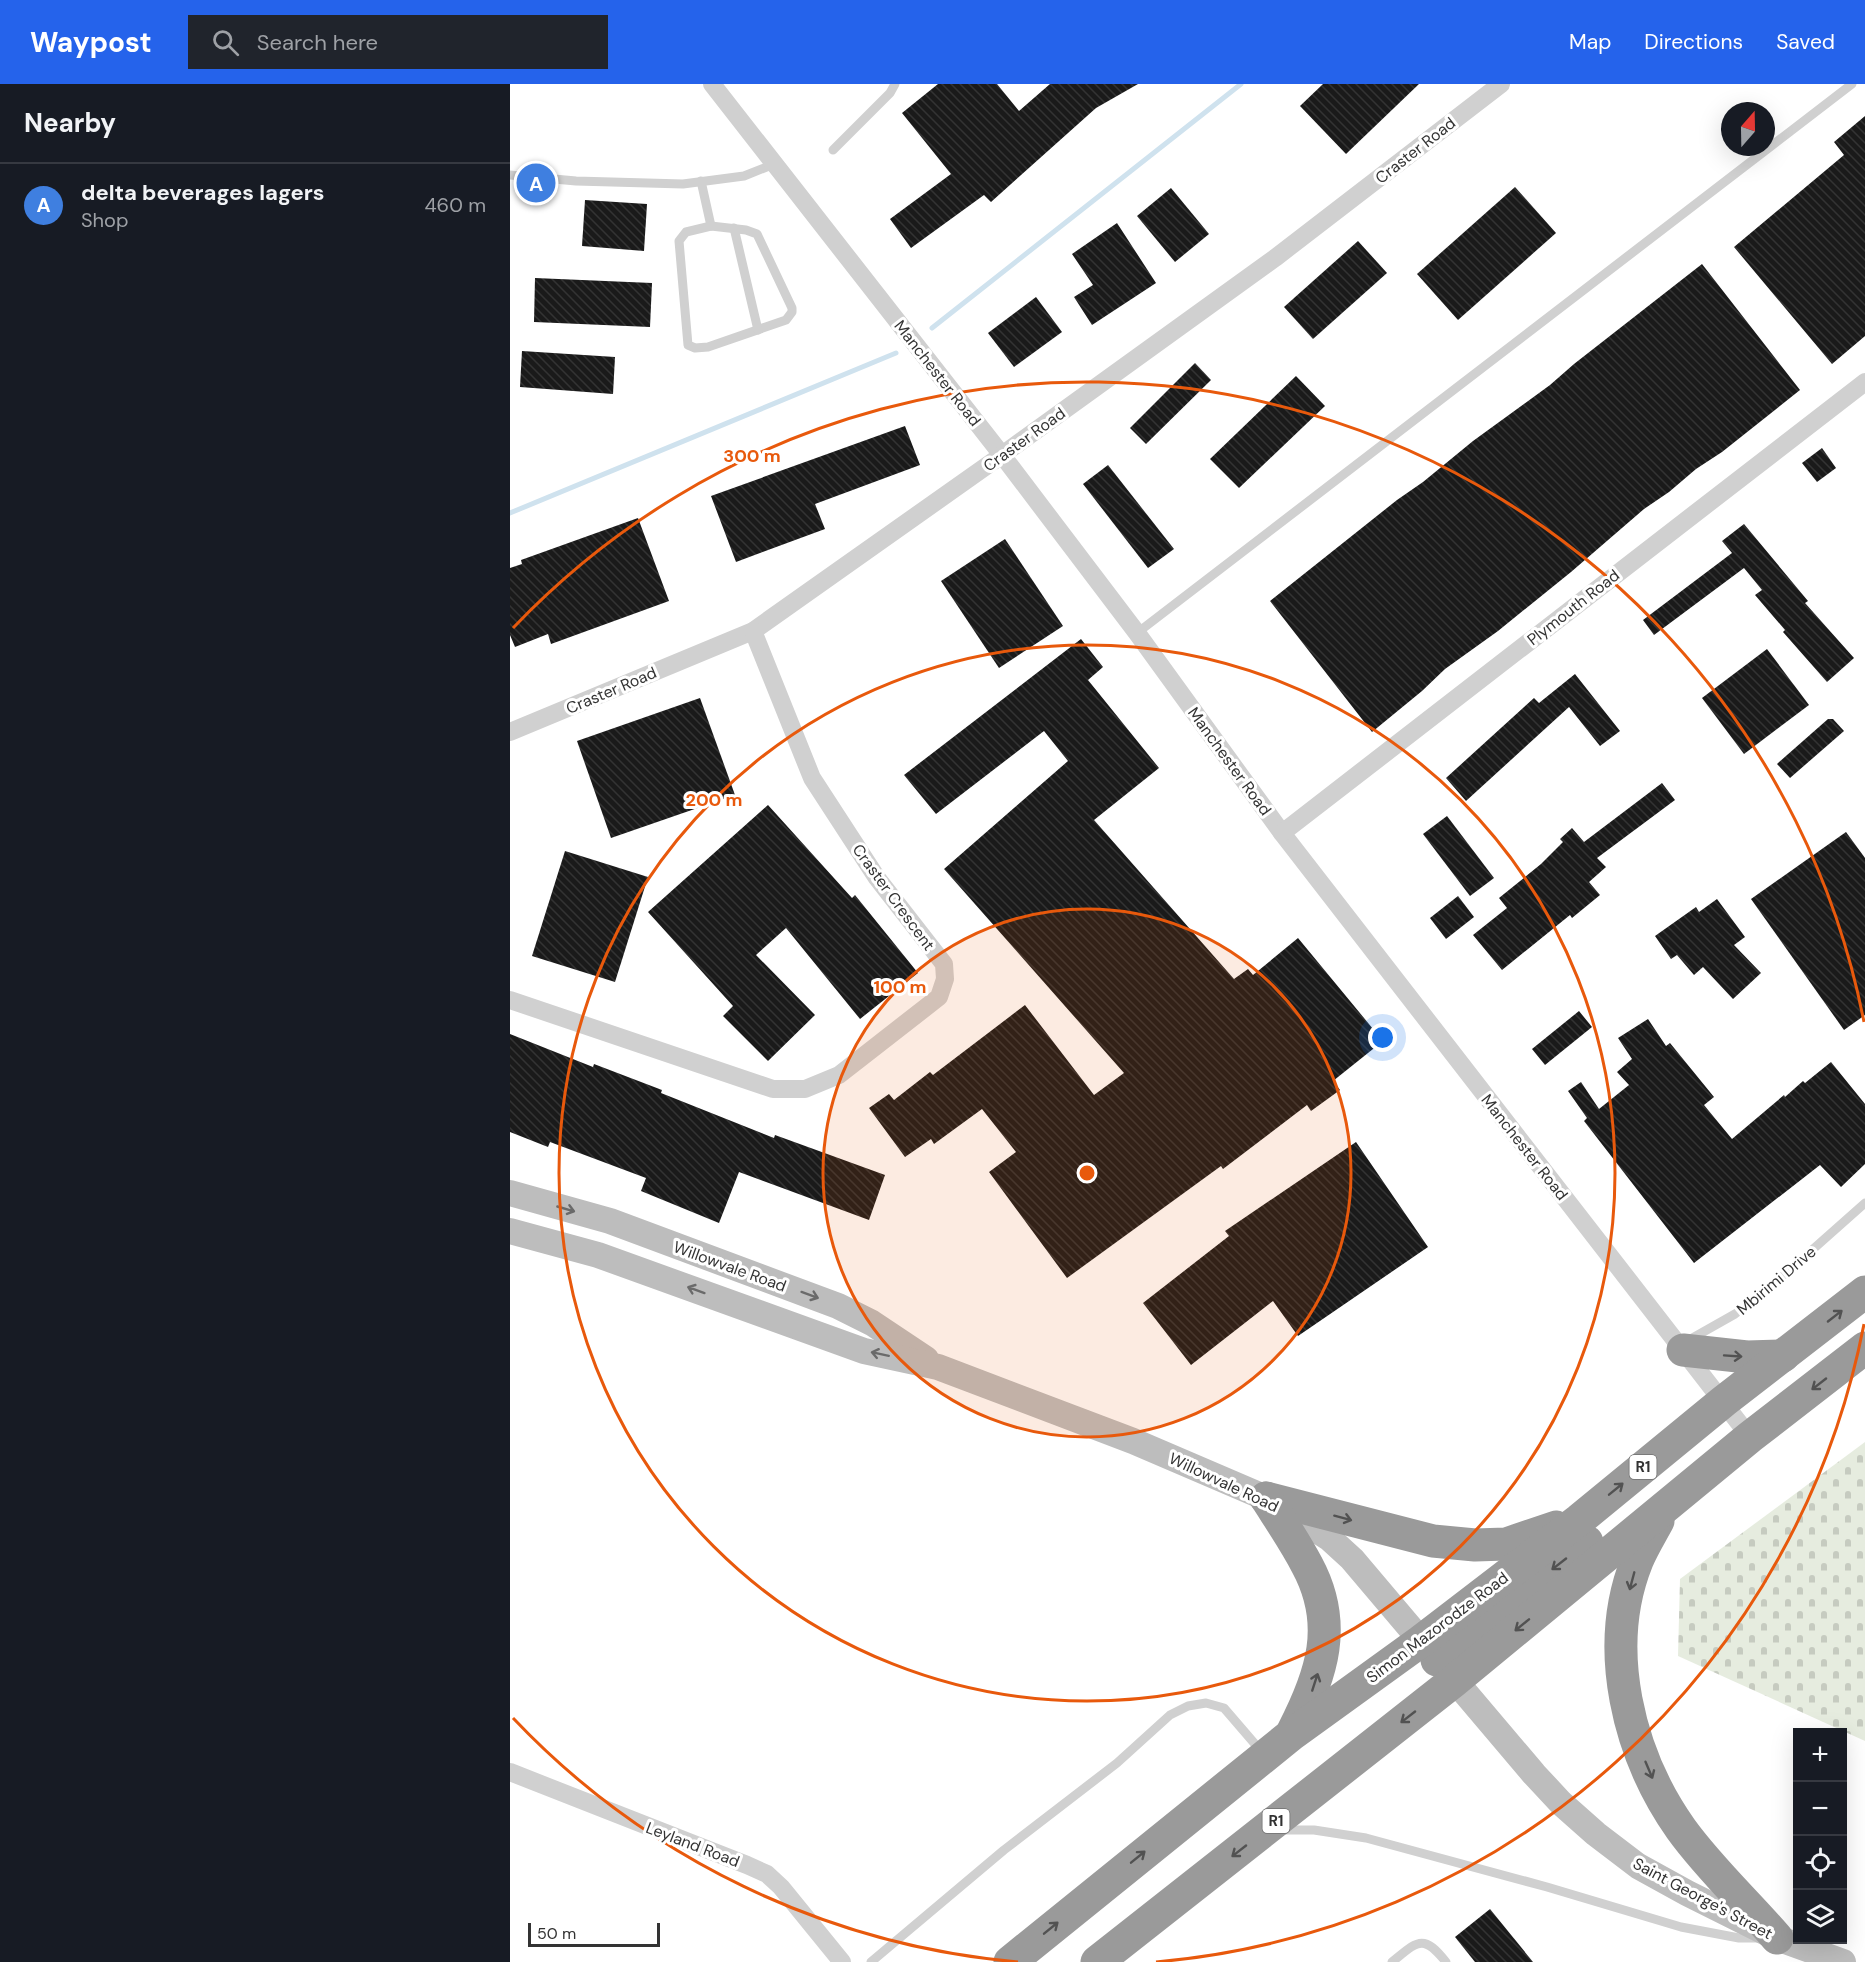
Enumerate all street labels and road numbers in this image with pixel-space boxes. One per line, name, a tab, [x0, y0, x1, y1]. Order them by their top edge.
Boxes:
street label: Craster Road	[1371, 112, 1460, 188]
street label: Manchester Road	[890, 316, 986, 431]
street label: Craster Road	[979, 403, 1069, 476]
street label: Plymouth Road	[1523, 565, 1624, 650]
street label: Craster Road	[563, 662, 660, 719]
street label: Manchester Road	[1183, 703, 1276, 820]
street label: Craster Crescent	[848, 840, 939, 955]
street label: Manchester Road	[1477, 1090, 1573, 1205]
street label: Willowvale Road	[670, 1236, 789, 1297]
street label: Mbirimi Drive	[1732, 1241, 1820, 1320]
street label: Willowvale Road	[1166, 1448, 1282, 1517]
road number: R1	[1630, 1455, 1656, 1479]
street label: Simon Mazorodze Road	[1362, 1567, 1512, 1688]
road number: R1	[1262, 1809, 1290, 1833]
street label: Leyland Road	[643, 1817, 743, 1872]
street label: Saint George's Street	[1629, 1853, 1776, 1944]

